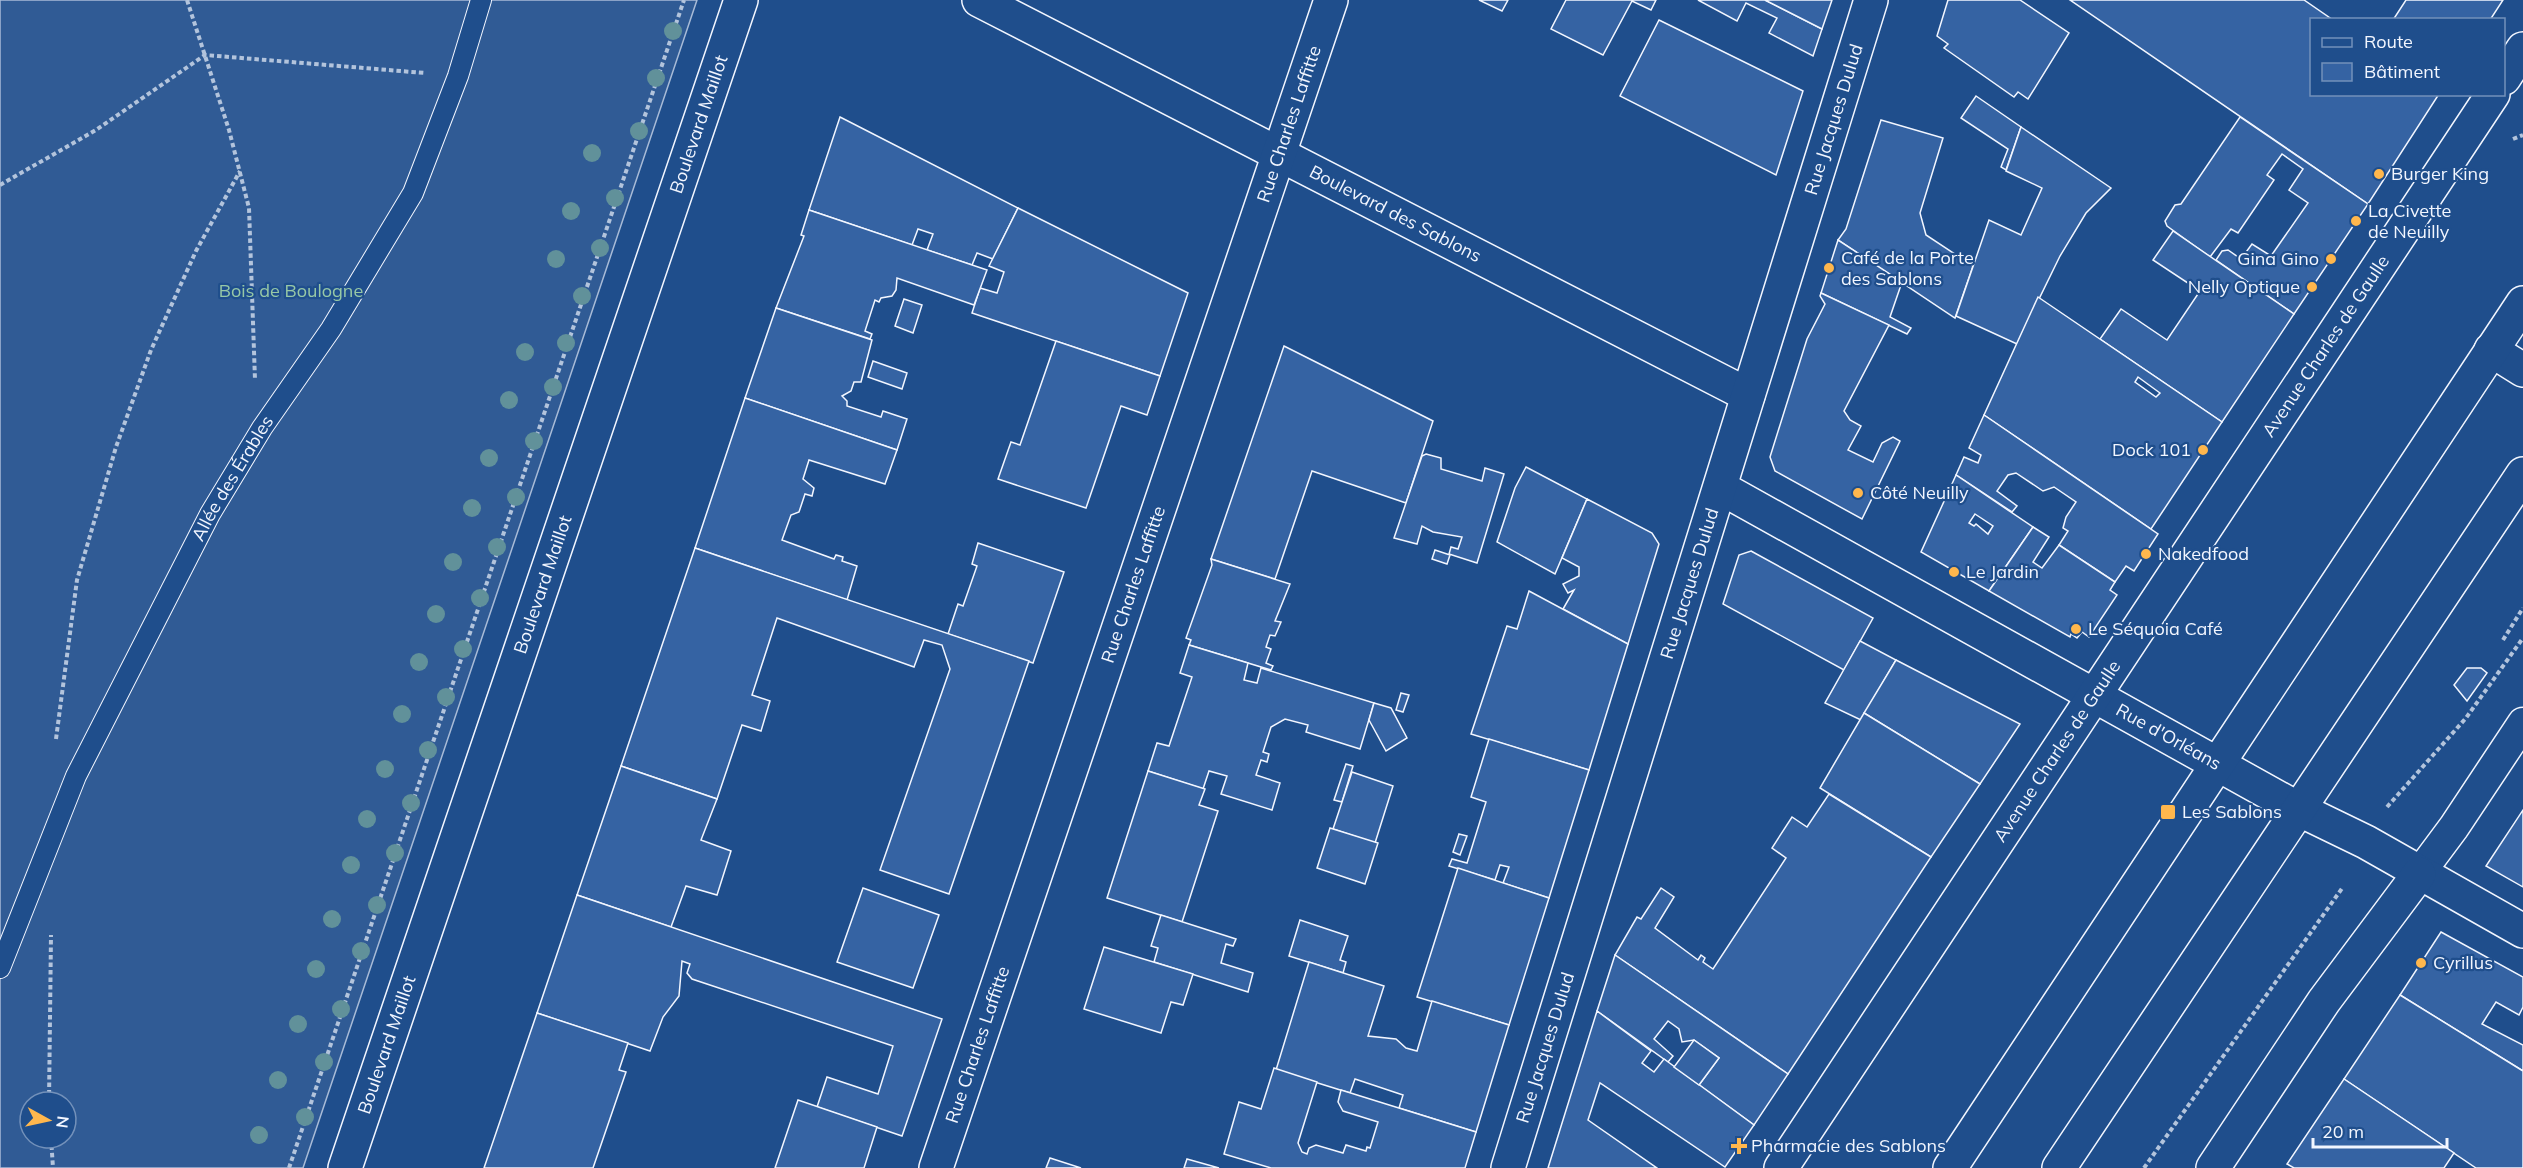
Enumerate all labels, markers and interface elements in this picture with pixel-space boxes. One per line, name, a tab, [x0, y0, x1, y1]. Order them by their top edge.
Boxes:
legend	[2310, 18, 2505, 96]
text: Route	[2364, 30, 2413, 53]
street label: Rue Jacques Dulud	[1799, 41, 1868, 198]
street label: Rue Charles Laffitte	[1251, 42, 1326, 205]
street label: Boulevard Maillot	[664, 52, 732, 196]
text: Bâtiment	[2364, 60, 2440, 83]
street label: Boulevard des Sablons	[1306, 160, 1485, 267]
place label: Burger King	[2391, 162, 2489, 185]
marker: Burger King	[2372, 167, 2386, 181]
place label: La Civette de Neuilly	[2368, 199, 2451, 243]
marker: La Civette de Neuilly	[2349, 214, 2363, 228]
place label: Café de la Porte des Sablons	[1841, 246, 1974, 290]
place label: Gina Gino	[2237, 247, 2319, 270]
street label: Avenue Charles de Gaulle	[2257, 251, 2394, 441]
marker: Gina Gino	[2324, 252, 2338, 266]
marker: Café de la Porte des Sablons	[1822, 261, 1836, 275]
place label: Nelly Optique	[2188, 275, 2300, 298]
park label: Bois de Boulogne	[219, 279, 363, 302]
marker: Nelly Optique	[2305, 280, 2319, 294]
street label: Allée des Érables	[186, 411, 278, 545]
place label: Dock 101	[2112, 438, 2191, 461]
marker: Dock 101	[2196, 443, 2210, 457]
place label: Côté Neuilly	[1870, 481, 1969, 504]
marker: Côté Neuilly	[1851, 486, 1865, 500]
street label: Rue Charles Laffitte	[1096, 503, 1170, 666]
street label: Rue Jacques Dulud	[1655, 505, 1723, 662]
street label: Boulevard Maillot	[508, 512, 576, 657]
place label: Nakedfood	[2158, 542, 2249, 565]
marker: Nakedfood	[2139, 547, 2153, 561]
place label: Le Jardin	[1966, 560, 2039, 583]
marker: Le Jardin	[1947, 565, 1961, 579]
place label: Le Séquoia Café	[2088, 617, 2223, 640]
marker: Le Séquoia Café	[2069, 622, 2083, 636]
street label: Avenue Charles de Gaulle	[1988, 656, 2125, 846]
street label: Rue d'Orléans	[2112, 698, 2225, 775]
place label: Les Sablons	[2182, 800, 2282, 823]
marker: Les Sablons	[2159, 803, 2177, 821]
place label: Cyrillus	[2433, 951, 2493, 974]
marker: Cyrillus	[2414, 956, 2428, 970]
street label: Rue Charles Laffitte	[940, 963, 1014, 1126]
street label: Rue Jacques Dulud	[1511, 969, 1579, 1126]
street label: Boulevard Maillot	[352, 973, 420, 1117]
north arrow	[18, 1090, 78, 1150]
scale bar	[2313, 1111, 2446, 1149]
text: N	[52, 1115, 74, 1129]
text: 20 m	[2322, 1120, 2364, 1143]
place label: Pharmacie des Sablons	[1751, 1134, 1946, 1157]
marker: Pharmacie des Sablons	[1732, 1139, 1746, 1153]

